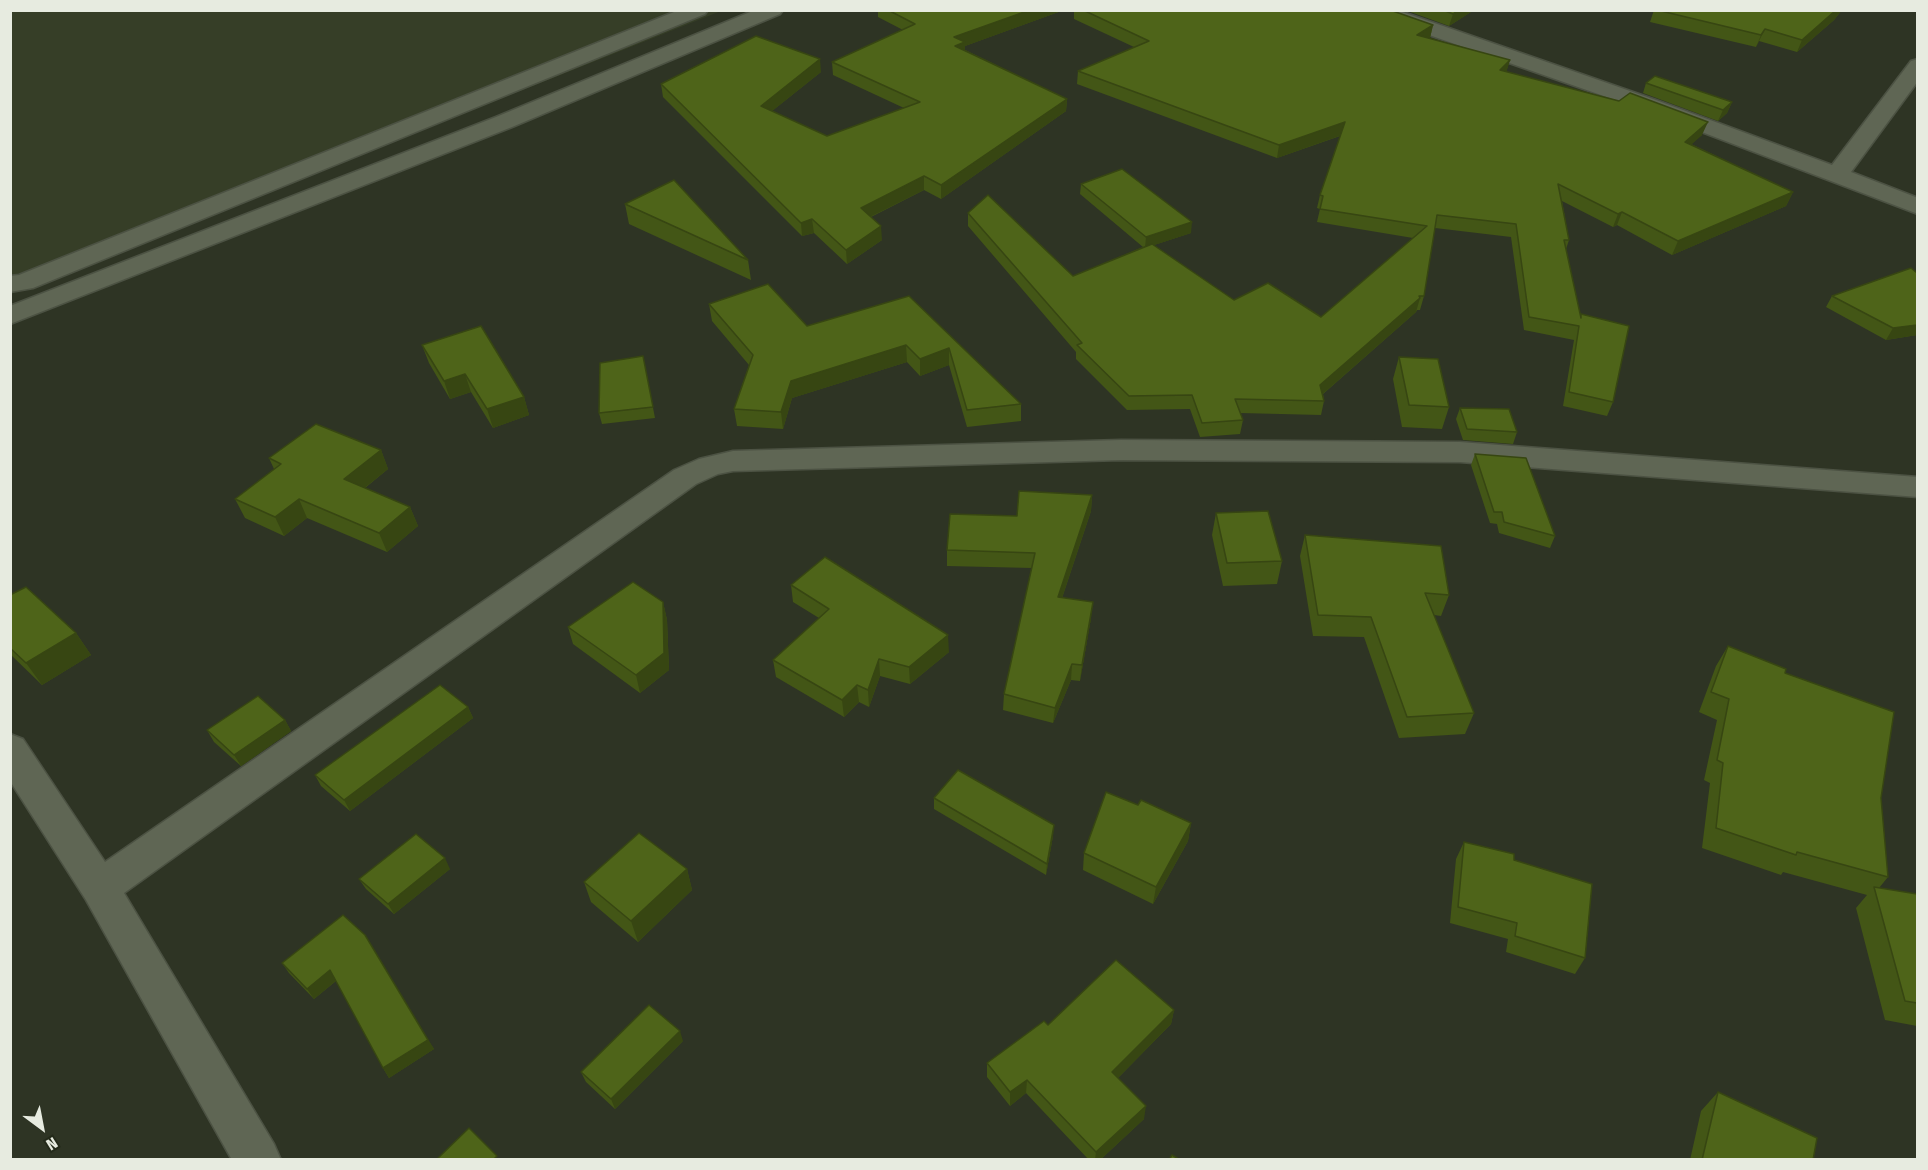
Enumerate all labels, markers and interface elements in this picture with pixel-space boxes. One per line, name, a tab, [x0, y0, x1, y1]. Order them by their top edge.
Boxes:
north arrow	[12, 1098, 72, 1158]
text: N	[43, 1133, 61, 1154]

